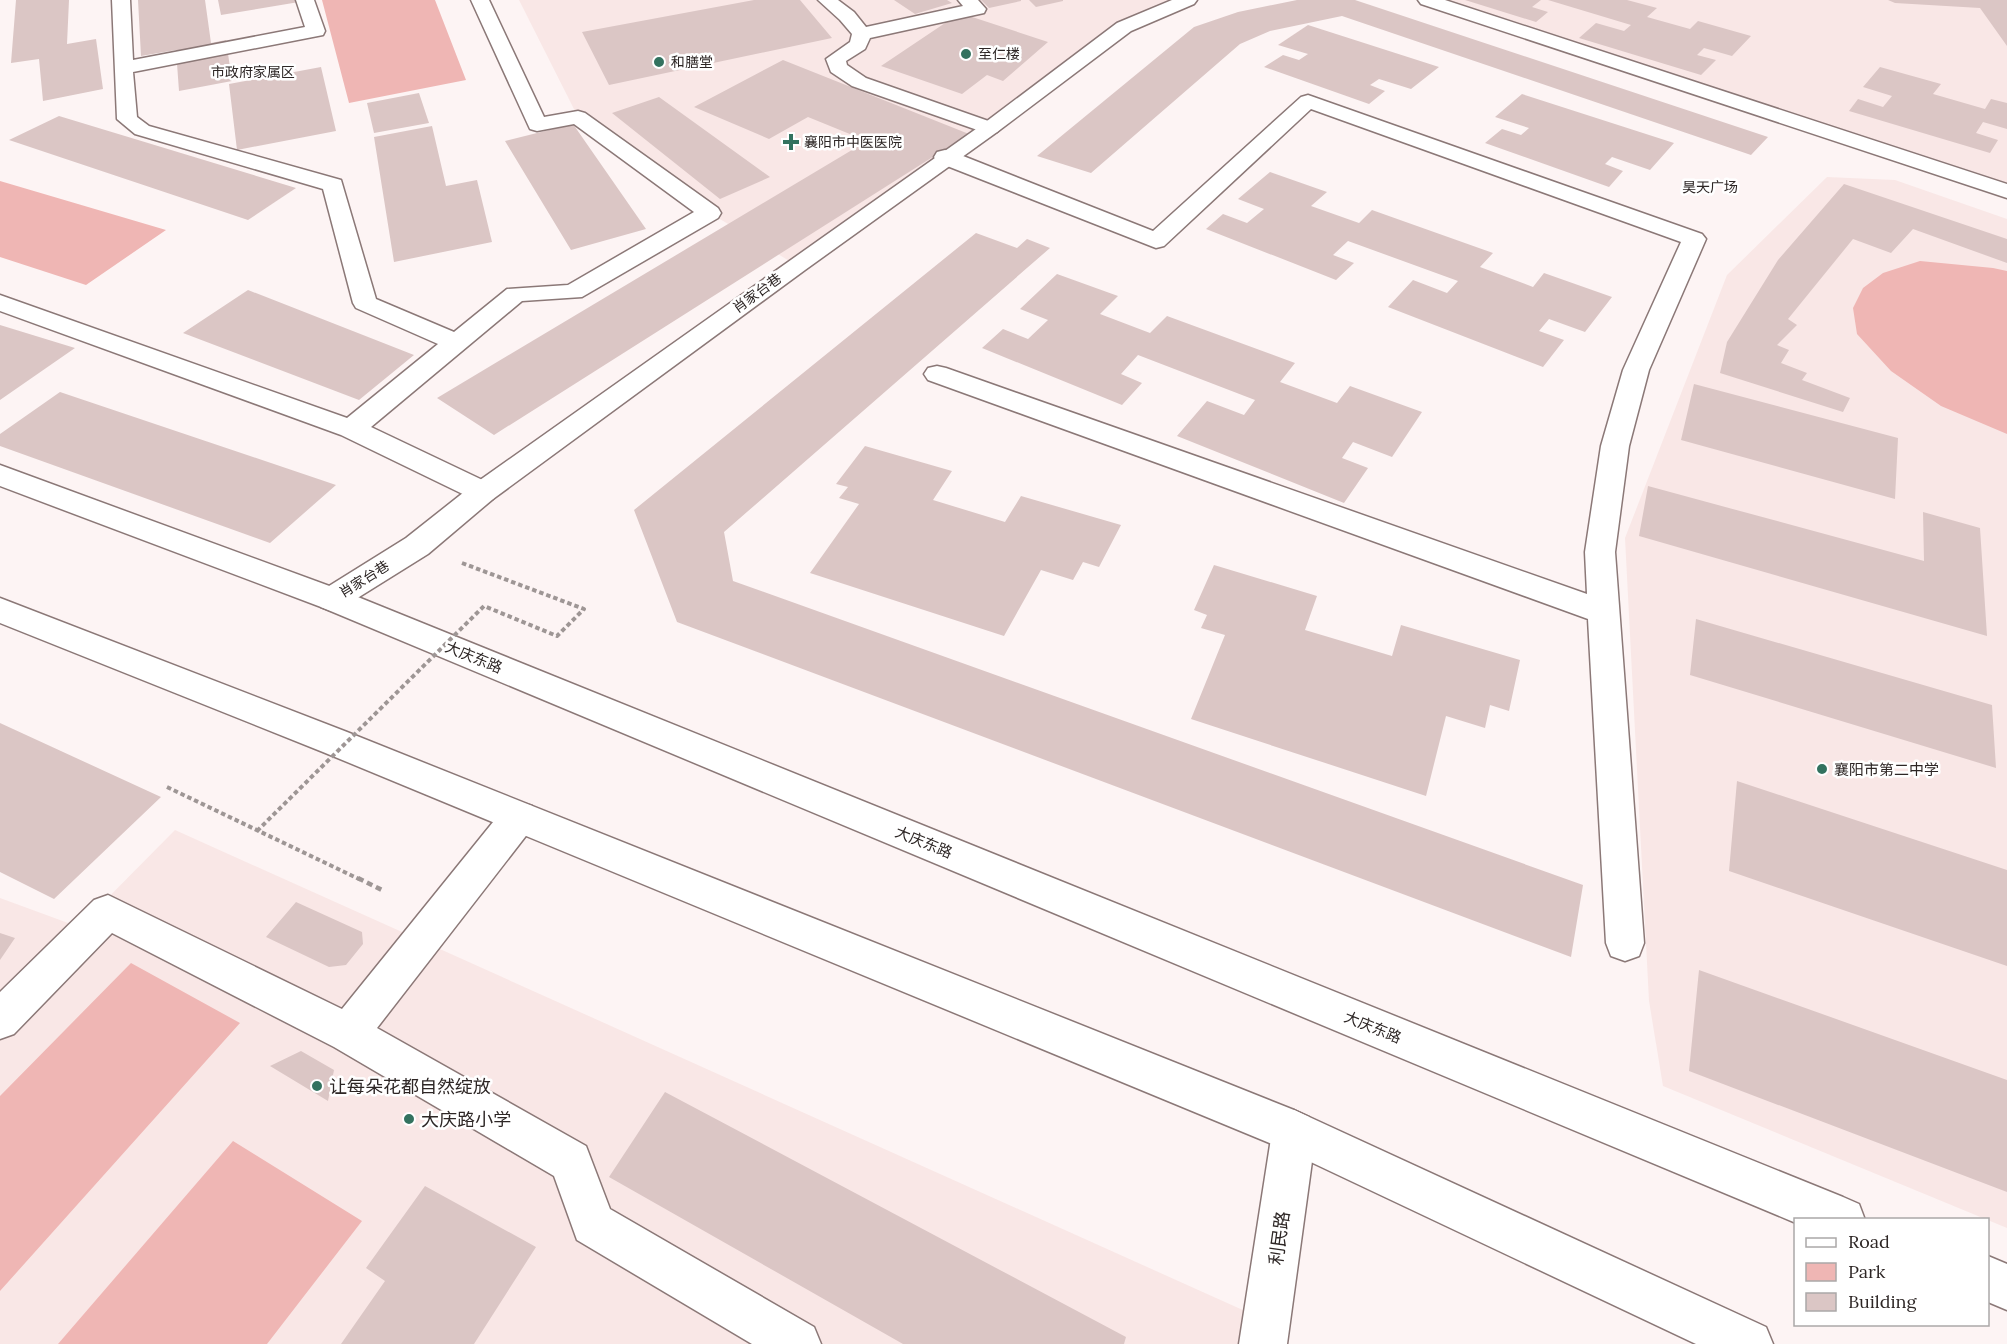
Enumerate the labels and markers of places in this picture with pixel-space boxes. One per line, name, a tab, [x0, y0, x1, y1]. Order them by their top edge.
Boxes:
place label: 至仁楼	[978, 45, 1020, 63]
marker: 至仁楼	[959, 47, 973, 61]
place label: 和膳堂	[671, 53, 713, 71]
marker: 和膳堂	[652, 55, 666, 69]
marker: 襄阳市中医医院	[782, 133, 800, 151]
place label: 襄阳市中医医院	[804, 133, 902, 151]
place label: 襄阳市第二中学	[1834, 760, 1939, 779]
marker: 襄阳市第二中学	[1815, 762, 1829, 776]
place label: 让每朵花都自然绽放	[329, 1075, 491, 1098]
marker: 让每朵花都自然绽放	[310, 1079, 324, 1093]
place label: 大庆路小学	[421, 1108, 511, 1131]
marker: 大庆路小学	[402, 1112, 416, 1126]

